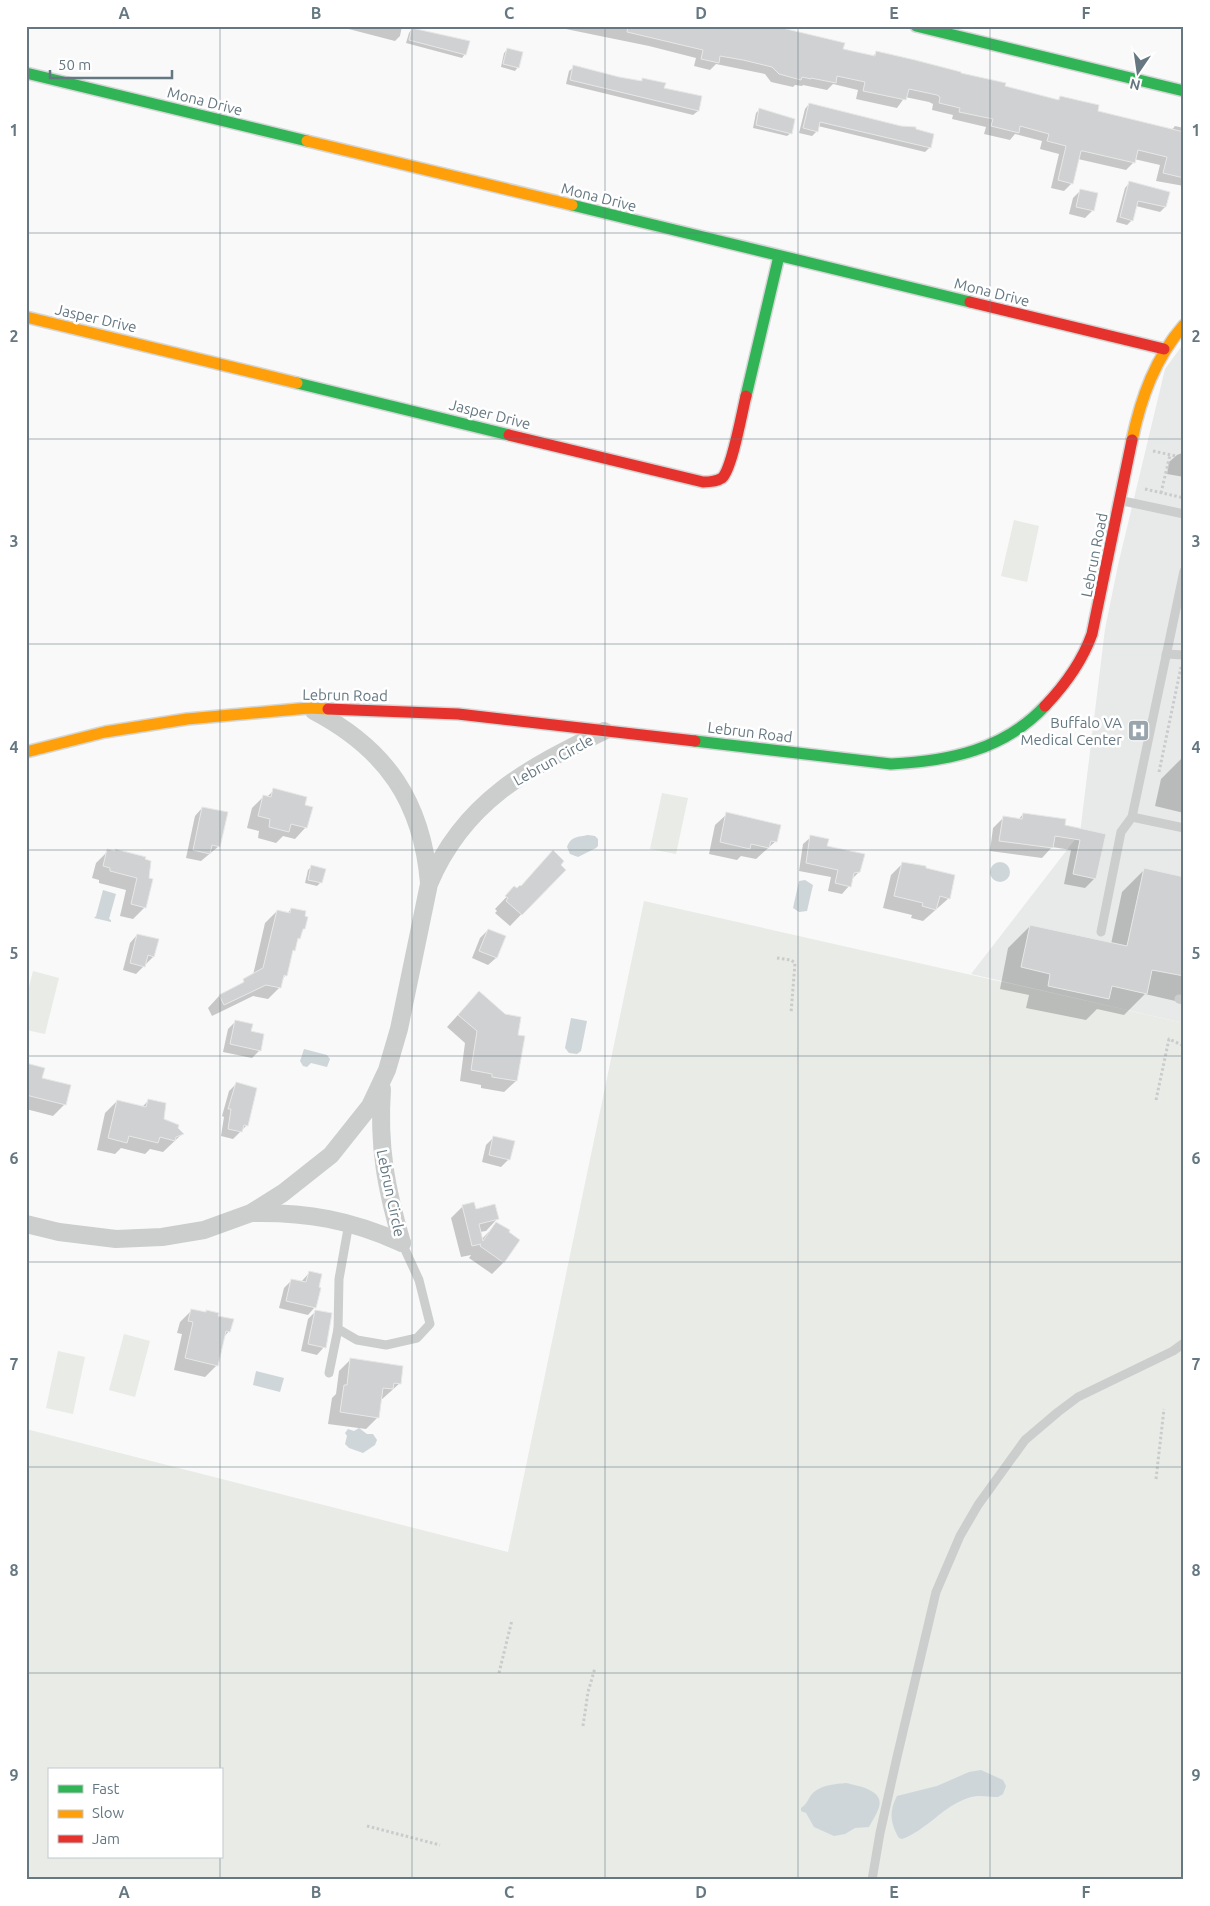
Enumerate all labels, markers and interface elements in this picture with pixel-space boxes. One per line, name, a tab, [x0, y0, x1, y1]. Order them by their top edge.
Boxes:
text: A	[118, 4, 130, 22]
text: B	[311, 4, 321, 22]
text: C	[504, 4, 514, 22]
text: D	[695, 4, 707, 22]
text: E	[889, 4, 899, 22]
text: F	[1082, 4, 1091, 22]
scale bar	[50, 48, 172, 80]
north arrow	[1112, 48, 1162, 98]
text: 50 m	[58, 56, 91, 73]
text: N	[1128, 76, 1142, 94]
street label: Mona Drive	[166, 83, 244, 119]
text: 1	[9, 121, 19, 139]
text: 1	[1191, 121, 1201, 139]
street label: Mona Drive	[560, 179, 638, 215]
street label: Mona Drive	[953, 274, 1031, 310]
street label: Jasper Drive	[54, 300, 138, 336]
text: 2	[9, 327, 19, 345]
text: 2	[1191, 327, 1201, 345]
street label: Jasper Drive	[448, 396, 532, 432]
street label: Lebrun Road	[1077, 511, 1111, 599]
text: 3	[9, 532, 19, 550]
text: 3	[1191, 532, 1201, 550]
street label: Lebrun Road	[302, 686, 388, 704]
place label: Buffalo VA Medical Center	[1020, 714, 1122, 748]
street label: Lebrun Road	[707, 718, 793, 746]
hospital icon: Buffalo VA Medical Center	[1126, 719, 1150, 743]
street label: Lebrun Circle	[510, 731, 596, 789]
text: 4	[9, 738, 19, 756]
text: 4	[1191, 738, 1201, 756]
text: 5	[9, 944, 19, 962]
text: 5	[1191, 944, 1201, 962]
street label: Lebrun Circle	[373, 1148, 409, 1238]
text: 6	[9, 1149, 19, 1167]
text: 6	[1191, 1149, 1201, 1167]
text: 7	[9, 1355, 19, 1373]
text: 7	[1191, 1355, 1201, 1373]
text: 8	[9, 1561, 19, 1579]
text: 8	[1191, 1561, 1201, 1579]
text: 9	[9, 1766, 19, 1784]
text: 9	[1191, 1766, 1201, 1784]
legend	[48, 1768, 222, 1858]
text: Fast	[92, 1780, 120, 1797]
text: Slow	[92, 1804, 125, 1821]
text: Jam	[92, 1830, 120, 1847]
text: A	[118, 1883, 130, 1901]
text: B	[311, 1883, 321, 1901]
text: C	[504, 1883, 514, 1901]
text: D	[695, 1883, 707, 1901]
text: E	[889, 1883, 899, 1901]
text: F	[1082, 1883, 1091, 1901]

